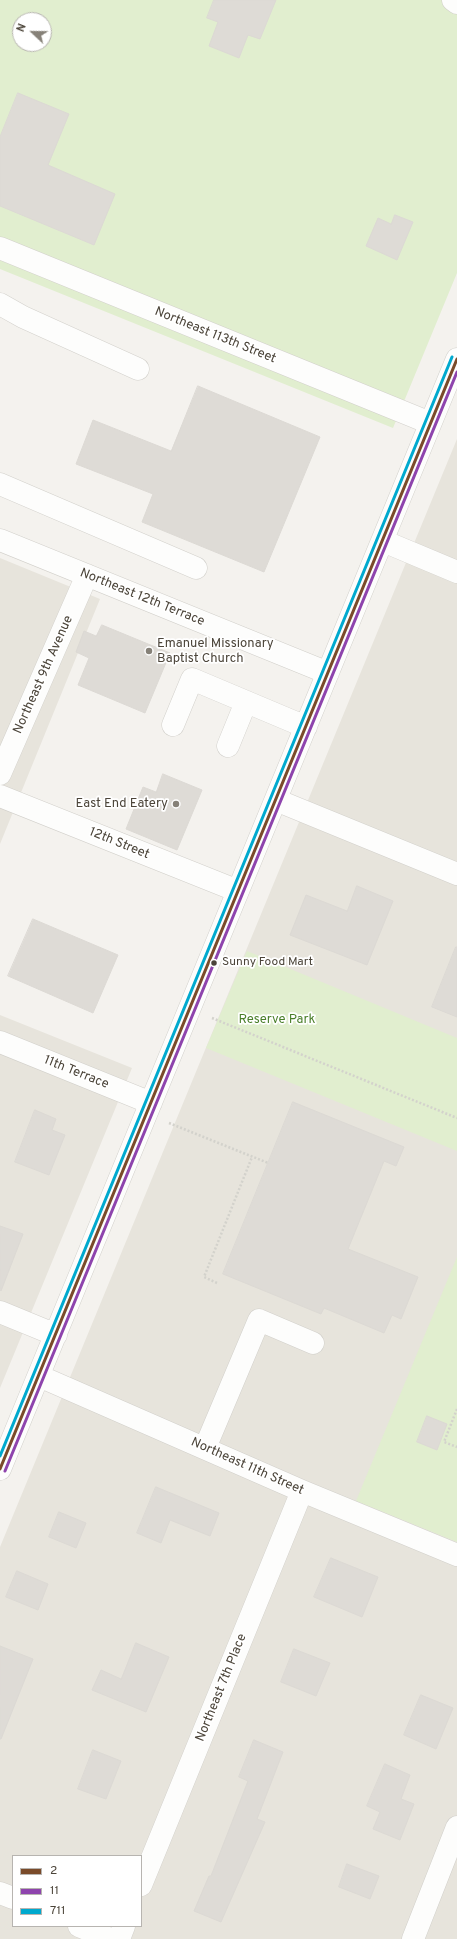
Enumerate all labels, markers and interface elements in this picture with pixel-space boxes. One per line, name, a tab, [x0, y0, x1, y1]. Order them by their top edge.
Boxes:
north arrow	[12, 12, 52, 52]
text: N	[14, 22, 30, 34]
street label: Northeast 113th Street	[152, 304, 278, 368]
street label: Northeast 12th Terrace	[77, 566, 207, 630]
street label: Northeast 9th Avenue	[11, 613, 77, 737]
place label: Emanuel Missionary Baptist Church	[157, 636, 274, 667]
marker: Emanuel Missionary Baptist Church	[144, 646, 154, 656]
place label: East End Eatery	[76, 796, 168, 812]
marker: East End Eatery	[171, 799, 181, 809]
street label: 12th Street	[87, 825, 151, 863]
place label: Sunny Food Mart	[222, 956, 313, 970]
marker: Sunny Food Mart	[209, 958, 219, 968]
park label: Reserve Park	[239, 1012, 315, 1028]
street label: 11th Terrace	[41, 1053, 111, 1093]
street label: Northeast 11th Street	[188, 1435, 306, 1499]
street label: Northeast 7th Place	[193, 1632, 251, 1744]
legend	[12, 1855, 142, 1927]
text: 2	[50, 1863, 57, 1879]
text: 11	[50, 1883, 59, 1899]
text: 711	[50, 1903, 65, 1919]

